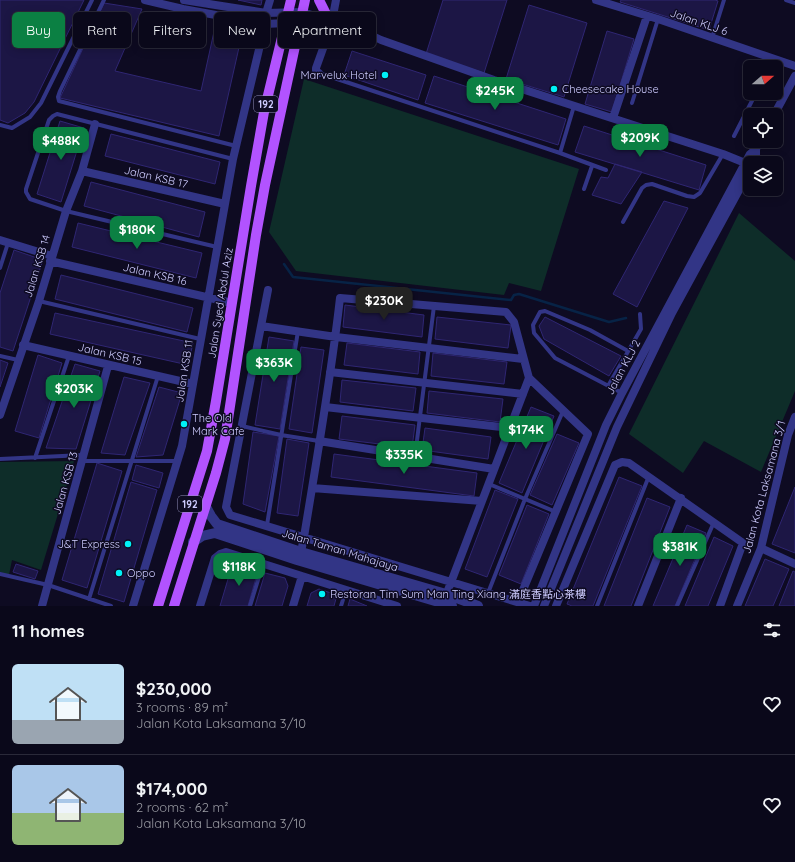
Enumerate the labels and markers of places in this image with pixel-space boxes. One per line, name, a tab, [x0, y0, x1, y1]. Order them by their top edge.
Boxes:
place label: Marvelux Hotel	[300, 68, 377, 82]
marker: Marvelux Hotel	[380, 70, 390, 80]
pin: $245K	[467, 77, 523, 111]
place label: Cheesecake House	[562, 82, 659, 96]
marker: Cheesecake House	[549, 84, 559, 94]
pin: $209K	[612, 124, 668, 158]
pin: $488K	[33, 127, 89, 161]
pin: $180K	[109, 216, 165, 250]
pin: $230K	[356, 287, 412, 321]
pin: $363K	[246, 349, 302, 383]
pin: $203K	[46, 375, 102, 409]
place label: The Old Mark Cafe	[192, 411, 245, 438]
pin: $174K	[498, 416, 554, 450]
marker: The Old Mark Cafe	[179, 419, 189, 429]
pin: $335K	[376, 441, 432, 475]
pin: $381K	[652, 533, 708, 567]
place label: J&T Express	[58, 537, 120, 551]
marker: J&T Express	[123, 539, 133, 549]
pin: $118K	[211, 553, 267, 587]
place label: Oppo	[127, 566, 156, 580]
marker: Oppo	[114, 568, 124, 578]
place label: Restoran Tim Sum Man Ting Xiang 滿庭香點心茶樓	[330, 587, 586, 601]
marker: Restoran Tim Sum Man Ting Xiang 滿庭香點心茶樓	[317, 589, 327, 599]

